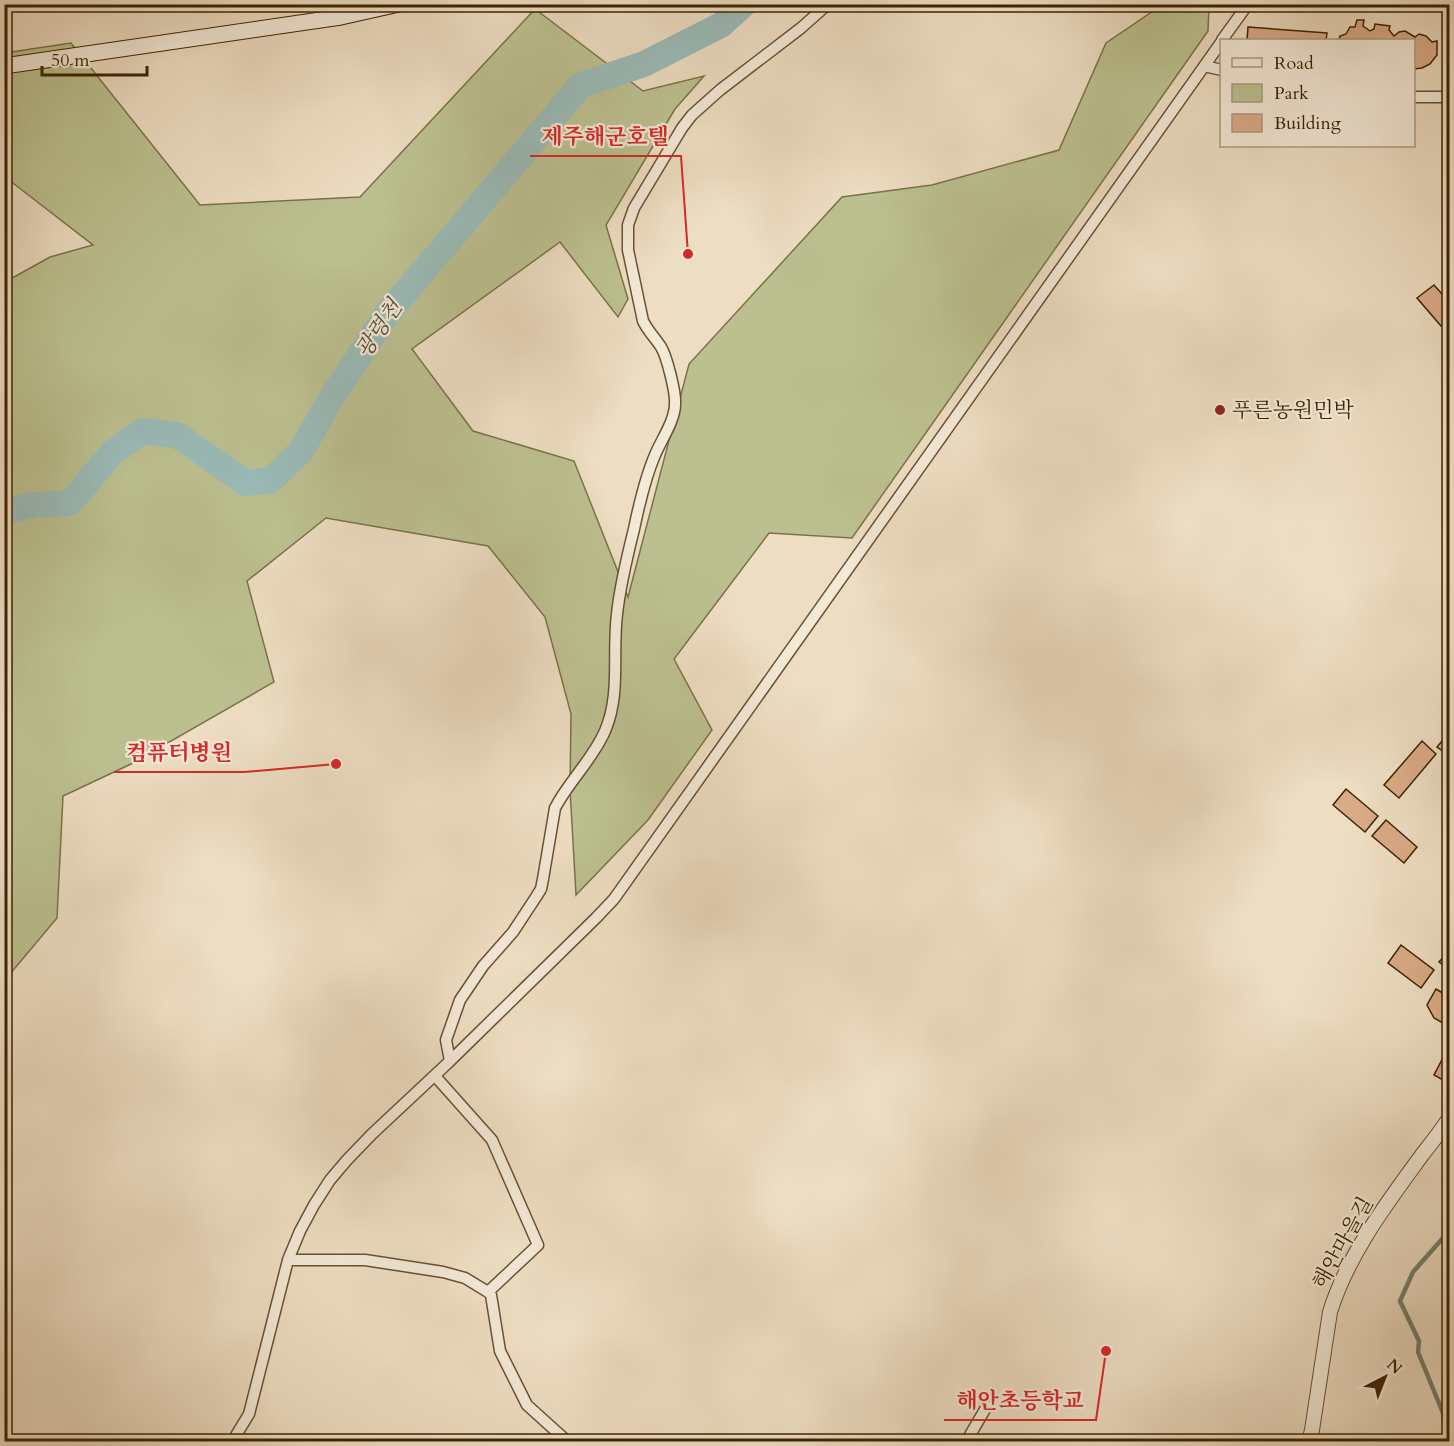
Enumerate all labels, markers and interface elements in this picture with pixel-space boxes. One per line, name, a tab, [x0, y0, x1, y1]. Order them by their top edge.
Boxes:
scale bar	[42, 39, 147, 77]
legend	[1220, 39, 1415, 147]
text: 50 m	[51, 48, 90, 73]
text: Road	[1274, 51, 1314, 76]
text: Park	[1274, 81, 1309, 106]
text: Building	[1274, 111, 1342, 136]
callout: 제주해군호텔	[530, 116, 681, 156]
text: 제주해군호텔	[541, 122, 669, 152]
water label: 광령천	[349, 293, 410, 364]
place label: 푸른농원민박	[1232, 396, 1354, 425]
marker: 푸른농원민박	[1213, 403, 1227, 417]
callout: 컴퓨터병원	[114, 732, 244, 772]
text: 컴퓨터병원	[126, 738, 232, 768]
street label: 해안마을길	[1306, 1192, 1380, 1294]
north arrow	[1355, 1347, 1415, 1407]
text: N	[1382, 1354, 1407, 1379]
callout: 해안초등학교	[944, 1380, 1096, 1420]
text: 해안초등학교	[956, 1386, 1084, 1416]

